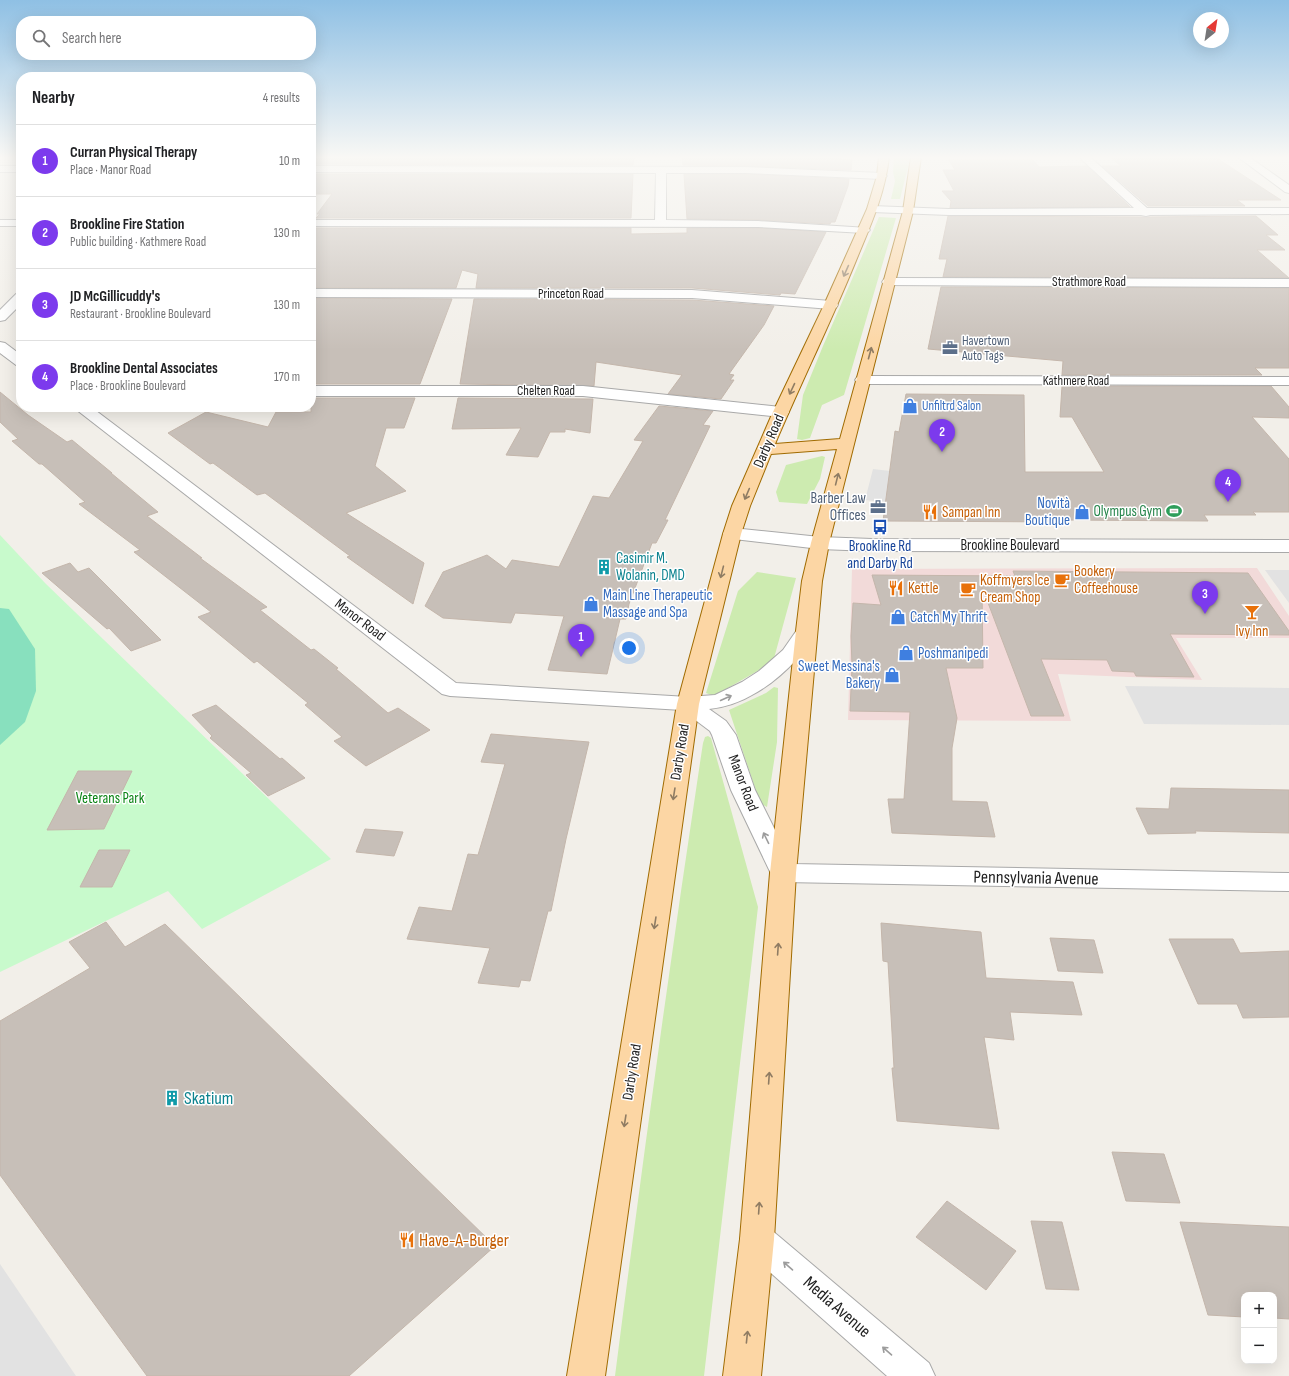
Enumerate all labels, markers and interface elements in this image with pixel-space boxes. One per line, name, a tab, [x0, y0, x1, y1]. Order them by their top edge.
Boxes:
north arrow	[1193, 12, 1229, 48]
search box	[16, 16, 316, 60]
icon: search	[30, 27, 52, 49]
text: Search here	[62, 29, 122, 48]
text: Nearby	[32, 88, 75, 108]
text: 4 results	[263, 90, 300, 106]
text: Curran Physical Therapy	[70, 143, 197, 162]
text: 1	[42, 153, 48, 169]
text: 10 m	[279, 153, 300, 169]
text: Place · Manor Road	[70, 162, 151, 178]
text: Brookline Fire Station	[70, 215, 184, 234]
text: 2	[42, 225, 48, 241]
text: 130 m	[274, 225, 300, 241]
text: Public building · Kathmere Road	[70, 234, 206, 250]
one-way arrow	[842, 265, 849, 277]
street label: Strathmore Road	[1052, 274, 1126, 290]
street label: Princeton Road	[538, 286, 604, 302]
text: JD McGillicuddy's	[70, 287, 160, 306]
text: 3	[42, 297, 48, 313]
text: 130 m	[274, 297, 300, 313]
text: Restaurant · Brookline Boulevard	[70, 306, 211, 322]
place label: Havertown Auto Tags	[961, 333, 1010, 364]
office icon: Havertown Auto Tags	[941, 339, 959, 357]
one-way arrow	[866, 347, 874, 360]
text: Brookline Dental Associates	[70, 359, 218, 378]
text: 4	[42, 369, 48, 385]
text: 170 m	[274, 369, 300, 385]
street label: Kathmere Road	[1043, 373, 1109, 389]
text: Place · Brookline Boulevard	[70, 378, 186, 394]
street label: Chelten Road	[517, 383, 575, 399]
one-way arrow	[788, 383, 795, 395]
shop icon: Unfiltrd Salon	[901, 397, 919, 415]
place label: Unfiltrd Salon	[922, 398, 981, 414]
street label: Darby Road	[749, 411, 789, 471]
pin: 2	[929, 419, 955, 452]
pin: 4	[1215, 469, 1241, 502]
one-way arrow	[833, 472, 841, 485]
one-way arrow	[742, 488, 750, 500]
place label: Barber Law Offices	[811, 489, 867, 525]
place label: Novità Boutique	[1025, 494, 1070, 530]
office icon: Barber Law Offices	[869, 498, 887, 516]
place label: Olympus Gym	[1093, 502, 1162, 521]
sports icon: Olympus Gym	[1165, 502, 1183, 520]
restaurant icon: Sampan Inn	[921, 503, 939, 521]
place label: Sampan Inn	[942, 503, 1000, 522]
shop icon: Novità Boutique	[1073, 503, 1091, 521]
bus stop icon: Brookline Rd and Darby Rd	[871, 518, 889, 536]
street label: Brookline Boulevard	[960, 536, 1060, 555]
place label: Brookline Rd and Darby Rd	[847, 537, 913, 573]
place label: Casimir M. Wolanin, DMD	[616, 549, 685, 585]
building icon: Casimir M. Wolanin, DMD	[595, 558, 613, 576]
place label: Bookery Coffeehouse	[1074, 562, 1138, 598]
one-way arrow	[718, 565, 725, 578]
place label: Koffmyers Ice Cream Shop	[980, 571, 1049, 607]
cafe icon: Bookery Coffeehouse	[1053, 571, 1071, 589]
restaurant icon: Kettle	[887, 579, 905, 597]
place label: Kettle	[908, 579, 938, 598]
cafe icon: Koffmyers Ice Cream Shop	[959, 580, 977, 598]
pin: 3	[1192, 581, 1218, 614]
place label: Main Line Therapeutic Massage and Spa	[603, 586, 713, 622]
street label: Manor Road	[331, 595, 389, 645]
shop icon: Main Line Therapeutic Massage and Spa	[582, 595, 600, 613]
bar icon: Ivy Inn	[1243, 603, 1261, 621]
shop icon: Catch My Thrift	[889, 608, 907, 626]
place label: Catch My Thrift	[910, 608, 988, 627]
place label: Ivy Inn	[1236, 622, 1268, 641]
pin: 1	[568, 624, 594, 657]
your location	[619, 638, 639, 658]
shop icon: Poshmanipedi	[897, 644, 915, 662]
place label: Poshmanipedi	[918, 644, 988, 663]
place label: Sweet Messina's Bakery	[798, 657, 880, 693]
shop icon: Sweet Messina's Bakery	[883, 666, 901, 684]
one-way arrow	[719, 694, 731, 702]
street label: Darby Road	[666, 723, 694, 781]
street label: Manor Road	[724, 752, 762, 814]
one-way arrow	[670, 787, 678, 800]
park label: Veterans Park	[76, 789, 145, 808]
one-way arrow	[762, 833, 769, 845]
street label: Pennsylvania Avenue	[973, 866, 1099, 890]
one-way arrow	[651, 916, 659, 929]
one-way arrow	[774, 943, 781, 956]
street label: Darby Road	[618, 1043, 646, 1101]
one-way arrow	[765, 1072, 772, 1085]
place label: Skatium	[184, 1088, 233, 1109]
building icon: Skatium	[163, 1089, 181, 1107]
one-way arrow	[621, 1114, 629, 1127]
one-way arrow	[756, 1202, 763, 1215]
place label: Have-A-Burger	[419, 1230, 509, 1251]
restaurant icon: Have-A-Burger	[398, 1231, 416, 1249]
one-way arrow	[783, 1261, 793, 1270]
street label: Media Avenue	[799, 1272, 875, 1342]
map controls	[1241, 1292, 1277, 1364]
button: +	[1241, 1292, 1277, 1328]
button: −	[1241, 1328, 1277, 1364]
one-way arrow	[743, 1331, 750, 1344]
one-way arrow	[881, 1346, 892, 1355]

